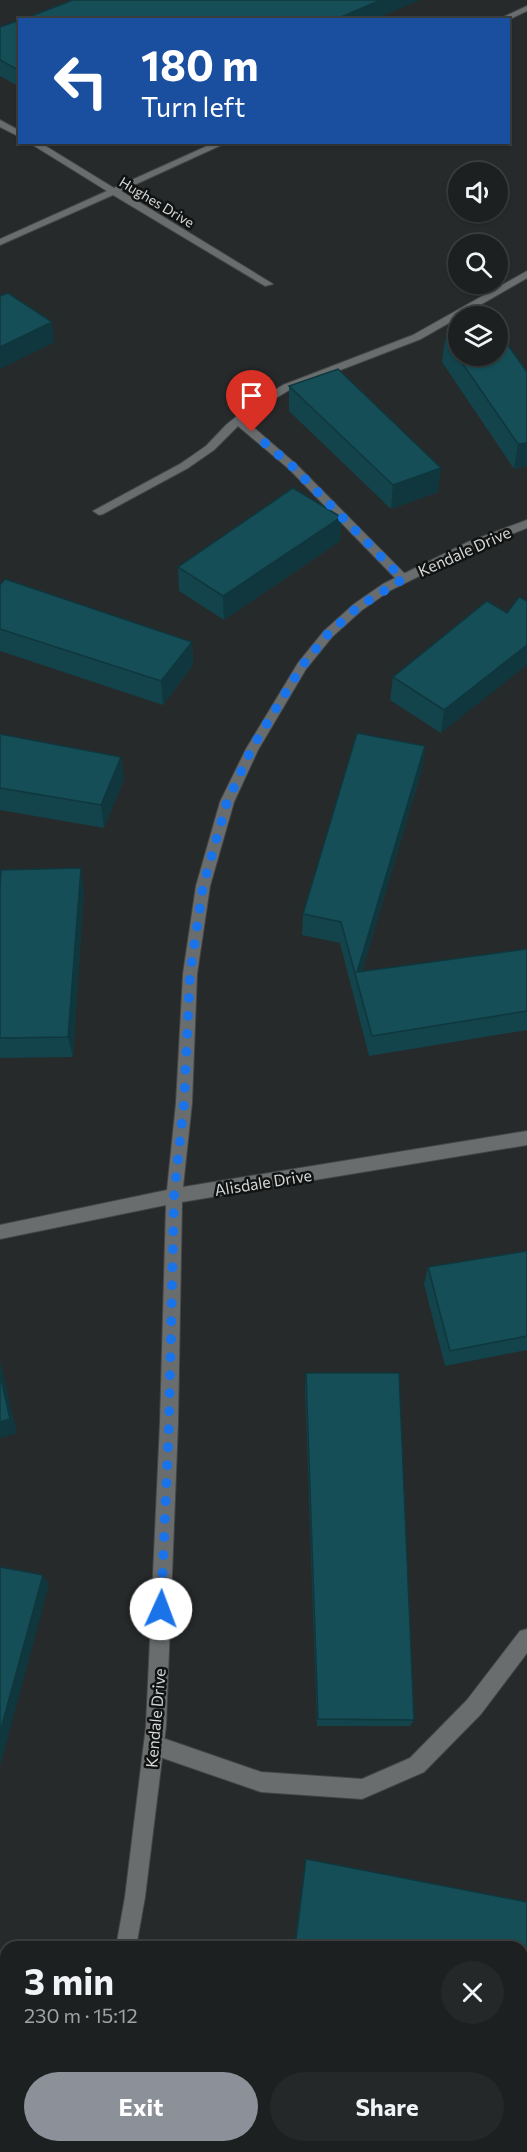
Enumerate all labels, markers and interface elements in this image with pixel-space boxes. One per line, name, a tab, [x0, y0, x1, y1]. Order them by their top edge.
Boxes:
text: 180 m	[141, 38, 259, 90]
icon: left	[42, 42, 120, 120]
text: Turn left	[141, 90, 245, 123]
map controls	[448, 162, 508, 366]
button: sound	[448, 162, 508, 222]
street label: Hughes Drive	[117, 173, 197, 231]
button: search	[448, 234, 508, 294]
button: layers	[448, 306, 508, 366]
pin	[226, 370, 277, 432]
icon: arrive	[235, 379, 268, 412]
street label: Kendale Drive	[415, 522, 513, 580]
street label: Alisdale Drive	[213, 1165, 313, 1199]
position arrow	[129, 1577, 193, 1641]
street label: Kendale Drive	[141, 1668, 169, 1768]
text: 3 min	[24, 1958, 114, 2002]
button: close	[441, 1961, 504, 2024]
text: 230 m · 15:12	[24, 2003, 138, 2027]
button: Exit	[24, 2072, 258, 2141]
button: Share	[270, 2072, 504, 2141]

